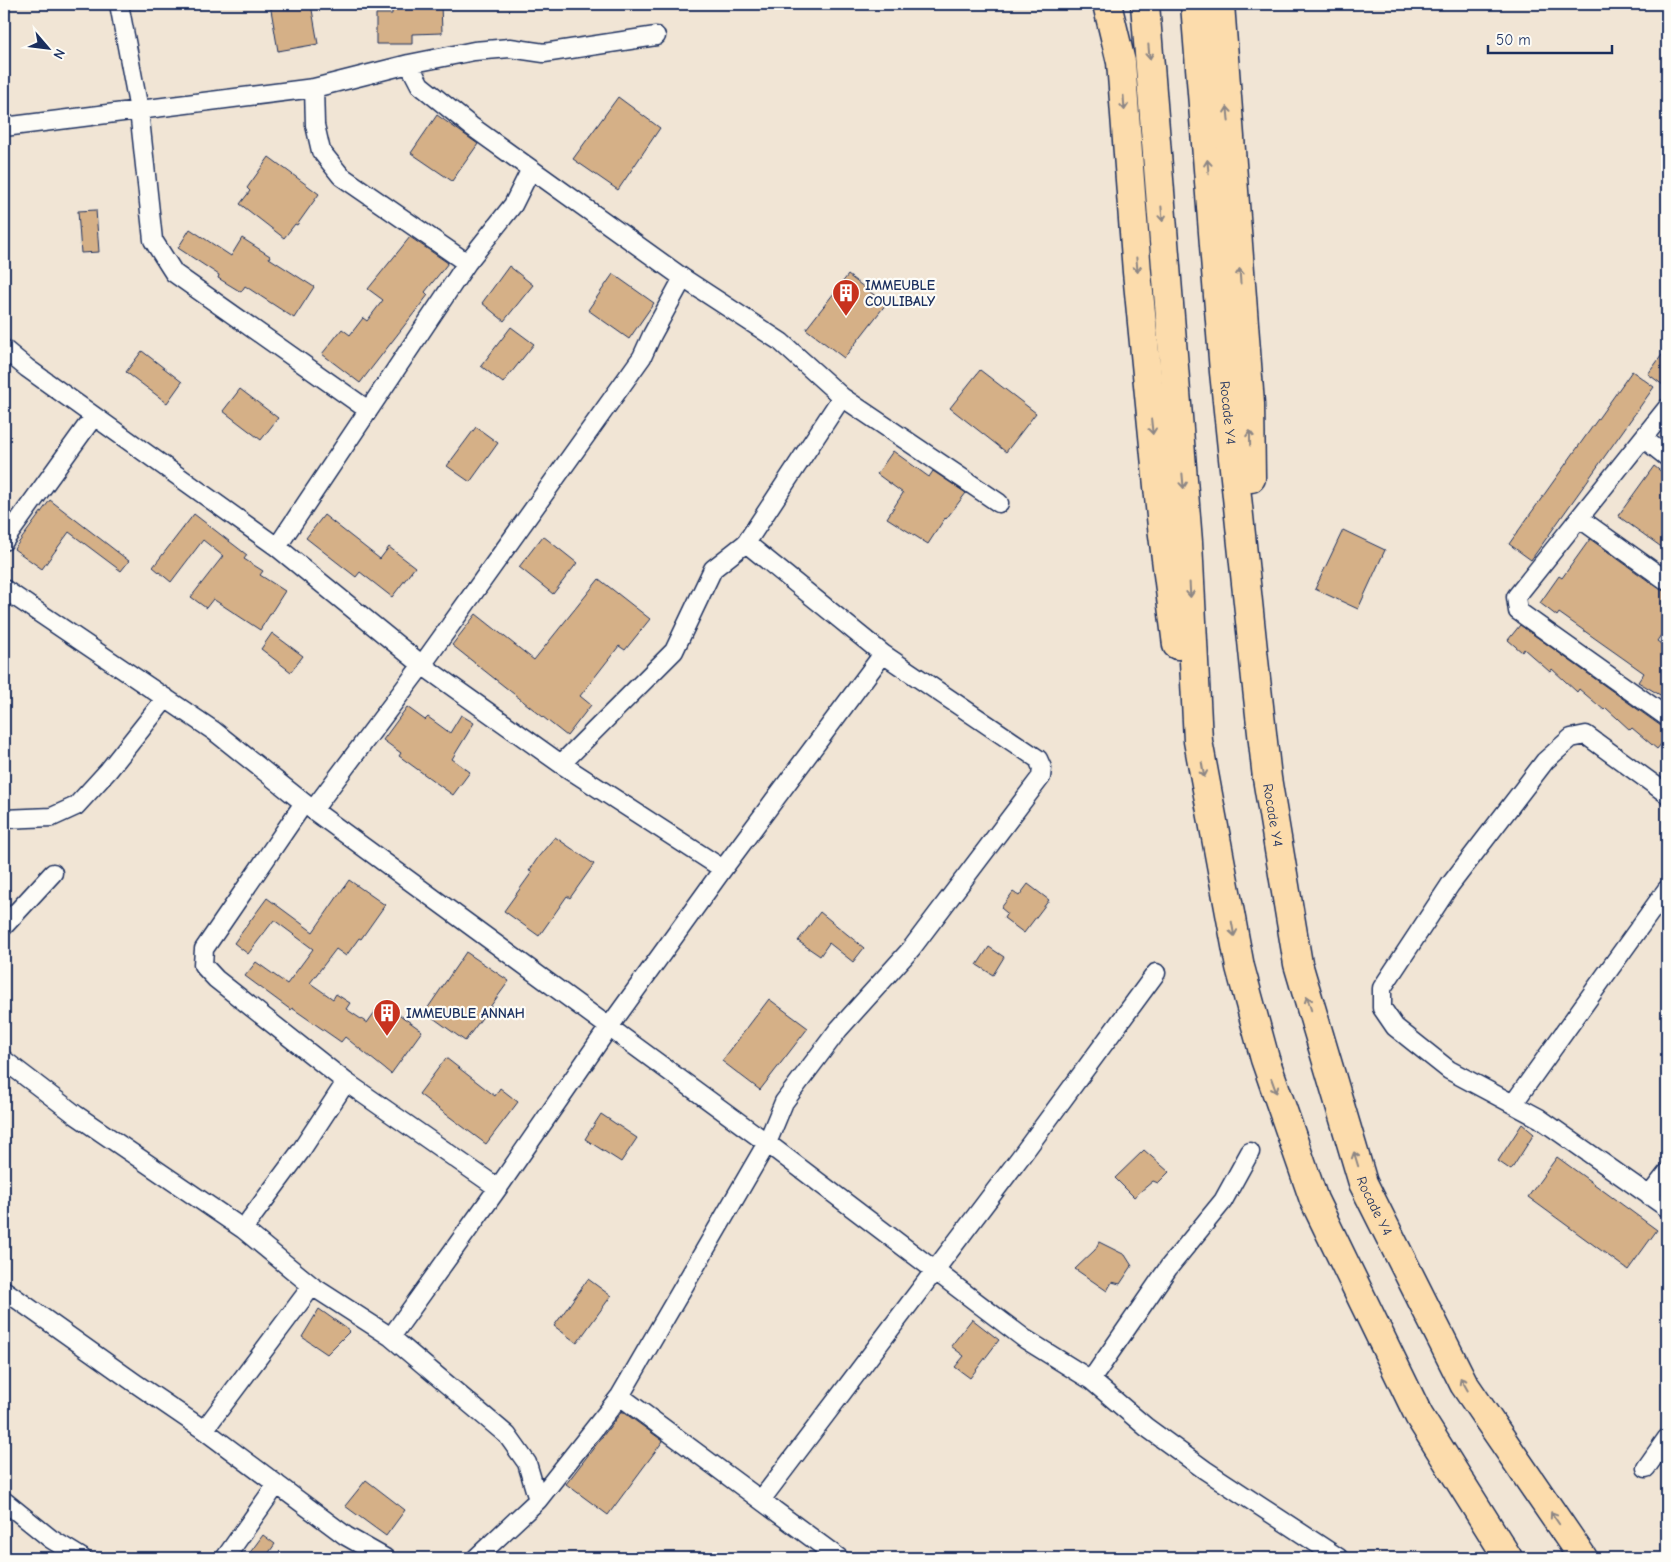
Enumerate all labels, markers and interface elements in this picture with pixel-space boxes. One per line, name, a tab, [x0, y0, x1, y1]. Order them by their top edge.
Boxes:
north arrow	[22, 22, 72, 72]
scale bar	[1488, 22, 1612, 54]
text: 50 m	[1496, 31, 1531, 49]
one-way arrow	[1144, 44, 1154, 60]
text: N	[49, 46, 69, 62]
one-way arrow	[1119, 95, 1128, 111]
one-way arrow	[1223, 106, 1233, 122]
one-way arrow	[1203, 159, 1212, 175]
one-way arrow	[1157, 206, 1166, 222]
one-way arrow	[1132, 257, 1141, 273]
one-way arrow	[1235, 268, 1245, 284]
place label: IMMEUBLE COULIBALY	[865, 277, 936, 310]
building icon: IMMEUBLE COULIBALY	[831, 278, 861, 317]
street label: Rocade Y4	[1216, 380, 1240, 446]
one-way arrow	[1147, 419, 1157, 435]
one-way arrow	[1246, 430, 1255, 446]
one-way arrow	[1178, 473, 1188, 489]
one-way arrow	[1186, 582, 1195, 598]
one-way arrow	[1199, 761, 1209, 777]
street label: Rocade Y4	[1259, 782, 1286, 848]
one-way arrow	[1228, 921, 1238, 937]
one-way arrow	[1304, 995, 1314, 1011]
building icon: IMMEUBLE ANNAH	[372, 998, 402, 1037]
place label: IMMEUBLE ANNAH	[406, 1005, 525, 1022]
one-way arrow	[1270, 1078, 1279, 1094]
one-way arrow	[1350, 1151, 1360, 1167]
street label: Rocade Y4	[1353, 1175, 1396, 1239]
one-way arrow	[1459, 1377, 1469, 1391]
one-way arrow	[1550, 1512, 1560, 1526]

